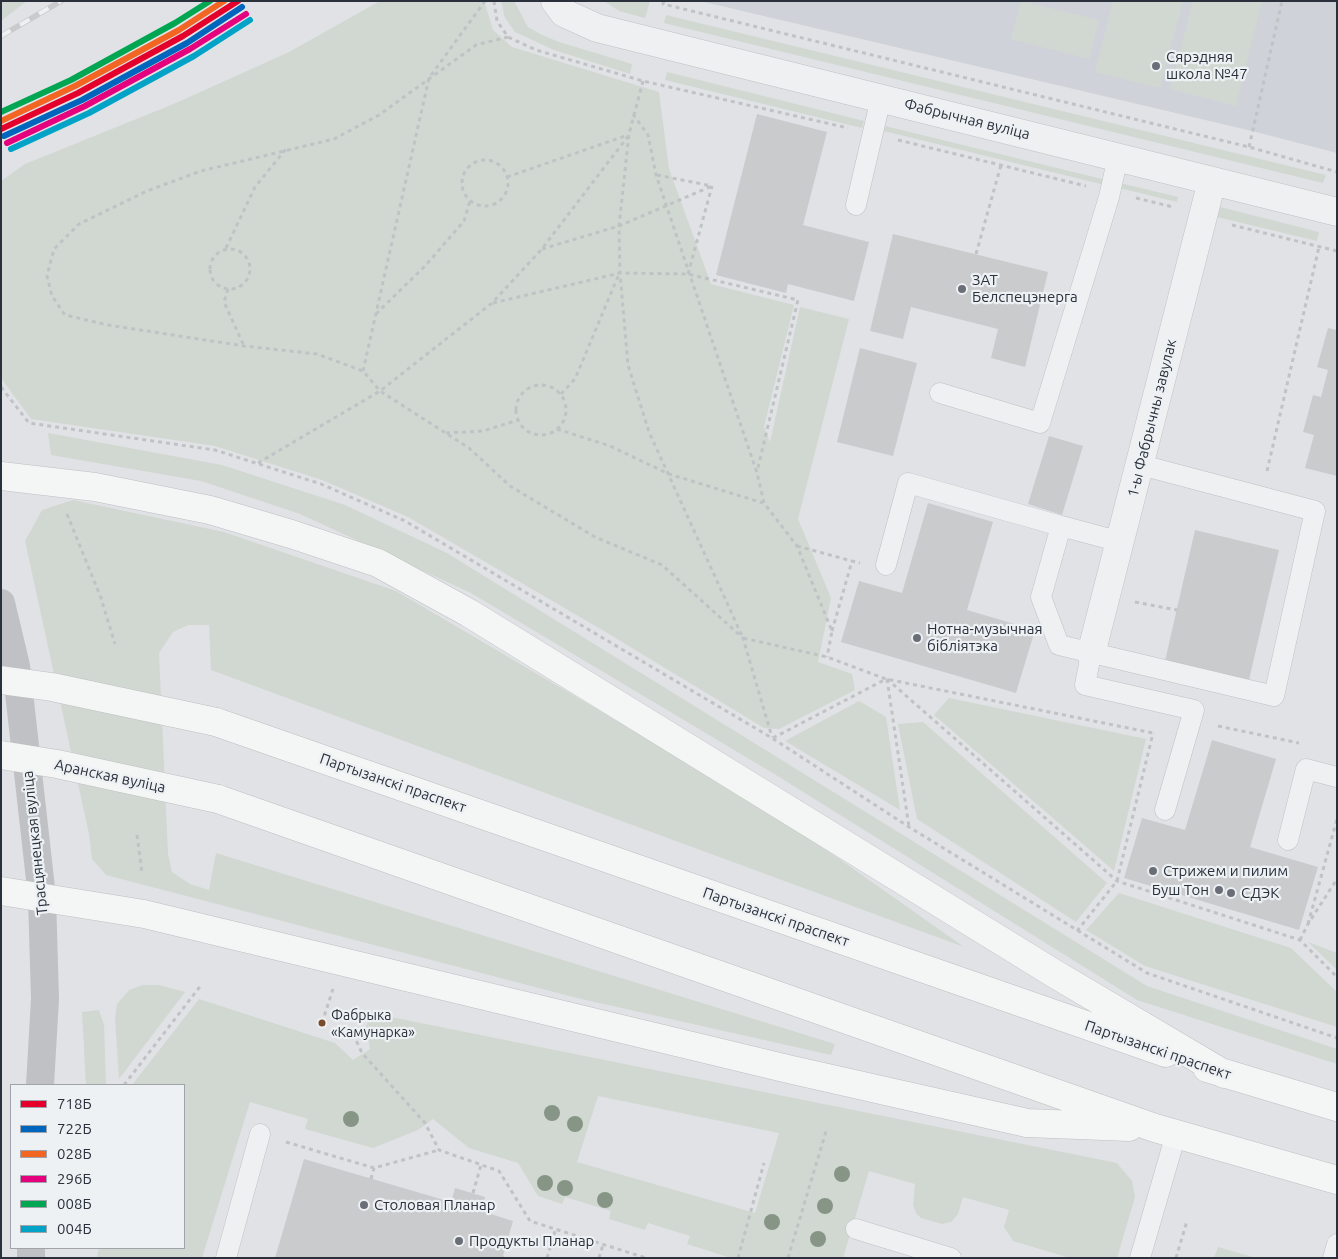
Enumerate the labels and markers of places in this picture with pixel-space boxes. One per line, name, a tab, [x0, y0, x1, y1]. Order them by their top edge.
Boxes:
place label: Сярэдняя школа №47	[1166, 48, 1248, 83]
marker: Сярэдняя школа №47	[1150, 60, 1162, 72]
place label: ЗАТ Белспецэнерга	[972, 271, 1078, 306]
marker: ЗАТ Белспецэнерга	[956, 283, 968, 295]
place label: Нотна-музычная бібліятэка	[927, 620, 1043, 655]
marker: Нотна-музычная бібліятэка	[911, 632, 923, 644]
place label: Стрижем и пилим	[1163, 862, 1288, 880]
marker: Стрижем и пилим	[1147, 865, 1159, 877]
place label: Буш Тон	[1152, 881, 1209, 899]
marker: Буш Тон	[1213, 884, 1225, 896]
place label: СДЭК	[1241, 884, 1279, 902]
marker: СДЭК	[1225, 887, 1237, 899]
place label: Фабрыка «Камунарка»	[331, 1007, 415, 1040]
marker: Фабрыка «Камунарка»	[317, 1018, 327, 1028]
place label: Столовая Планар	[374, 1196, 495, 1214]
marker: Столовая Планар	[358, 1199, 370, 1211]
place label: Продукты Планар	[469, 1232, 594, 1250]
marker: Продукты Планар	[453, 1235, 465, 1247]

